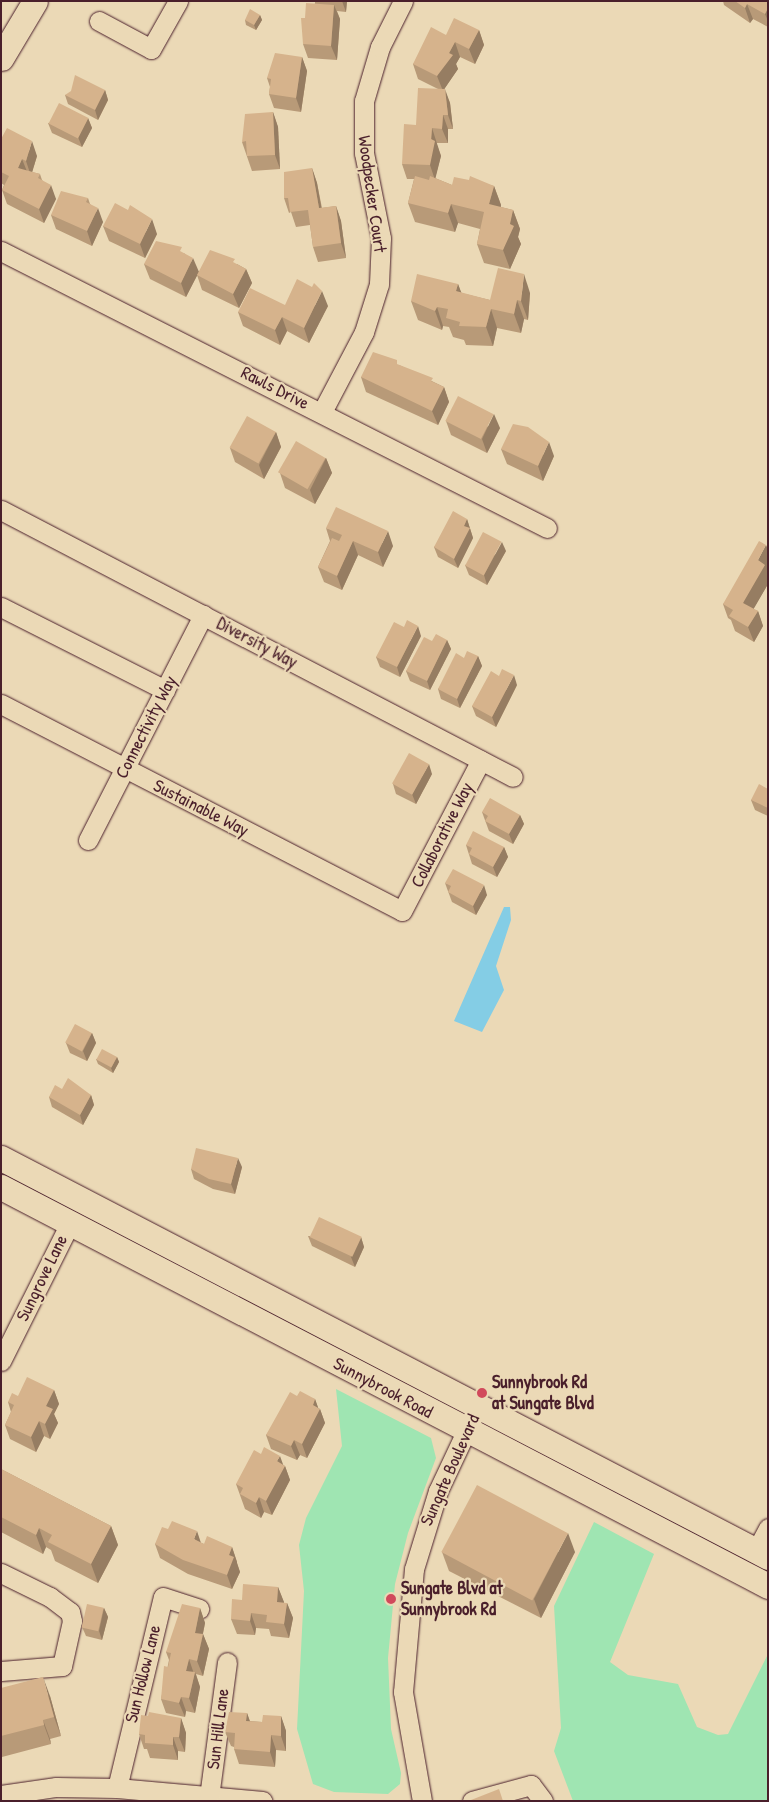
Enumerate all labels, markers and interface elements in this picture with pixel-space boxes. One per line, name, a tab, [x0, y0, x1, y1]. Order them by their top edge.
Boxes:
street label: Woodpecker Court	[353, 134, 391, 254]
street label: Rawls Drive	[237, 362, 313, 414]
street label: Diversity Way	[213, 613, 301, 673]
street label: Connectivity Way	[111, 672, 181, 782]
street label: Sustainable Way	[150, 775, 252, 841]
street label: Collaborative Way	[406, 779, 478, 891]
street label: Sungrove Lane	[12, 1231, 72, 1325]
street label: Sunnybrook Road	[330, 1353, 436, 1423]
place label: Sunnybrook Rd at Sungate Blvd	[492, 1372, 594, 1415]
marker: Sunnybrook Rd at Sungate Blvd	[476, 1387, 488, 1399]
street label: Sungate Boulevard	[416, 1411, 484, 1529]
place label: Sungate Blvd at Sunnybrook Rd	[401, 1578, 503, 1620]
marker: Sungate Blvd at Sunnybrook Rd	[385, 1593, 397, 1605]
street label: Sun Hollow Lane	[120, 1623, 166, 1725]
street label: Sun Hill Lane	[202, 1687, 234, 1771]

